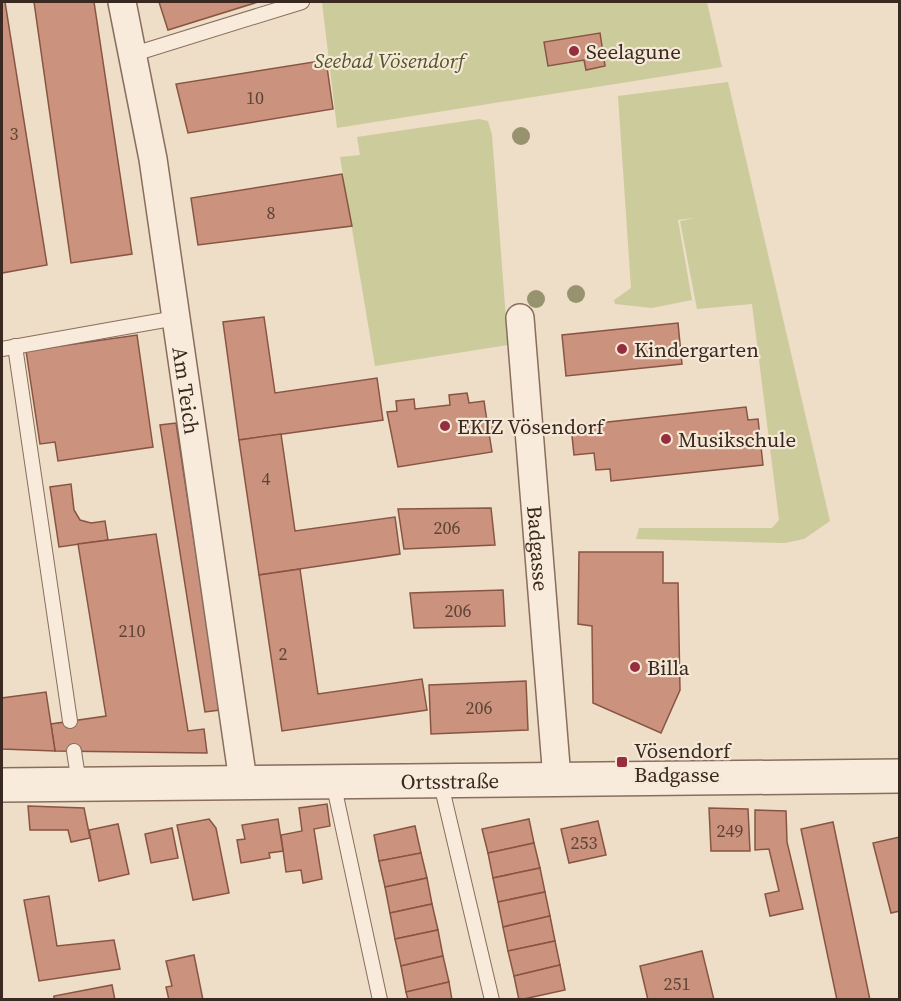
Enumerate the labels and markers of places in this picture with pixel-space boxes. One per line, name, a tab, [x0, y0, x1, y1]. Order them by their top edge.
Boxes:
place label: Seelagune	[586, 37, 681, 66]
marker: Seelagune	[567, 44, 581, 58]
place label: Kindergarten	[634, 335, 759, 364]
marker: Kindergarten	[615, 342, 629, 356]
place label: EKIZ Vösendorf	[457, 412, 605, 441]
marker: EKIZ Vösendorf	[438, 419, 452, 433]
place label: Musikschule	[678, 425, 796, 454]
marker: Musikschule	[659, 432, 673, 446]
place label: Billa	[647, 653, 690, 682]
marker: Billa	[628, 660, 642, 674]
place label: Vösendorf Badgasse	[634, 736, 732, 789]
marker: Vösendorf Badgasse	[615, 755, 629, 769]

